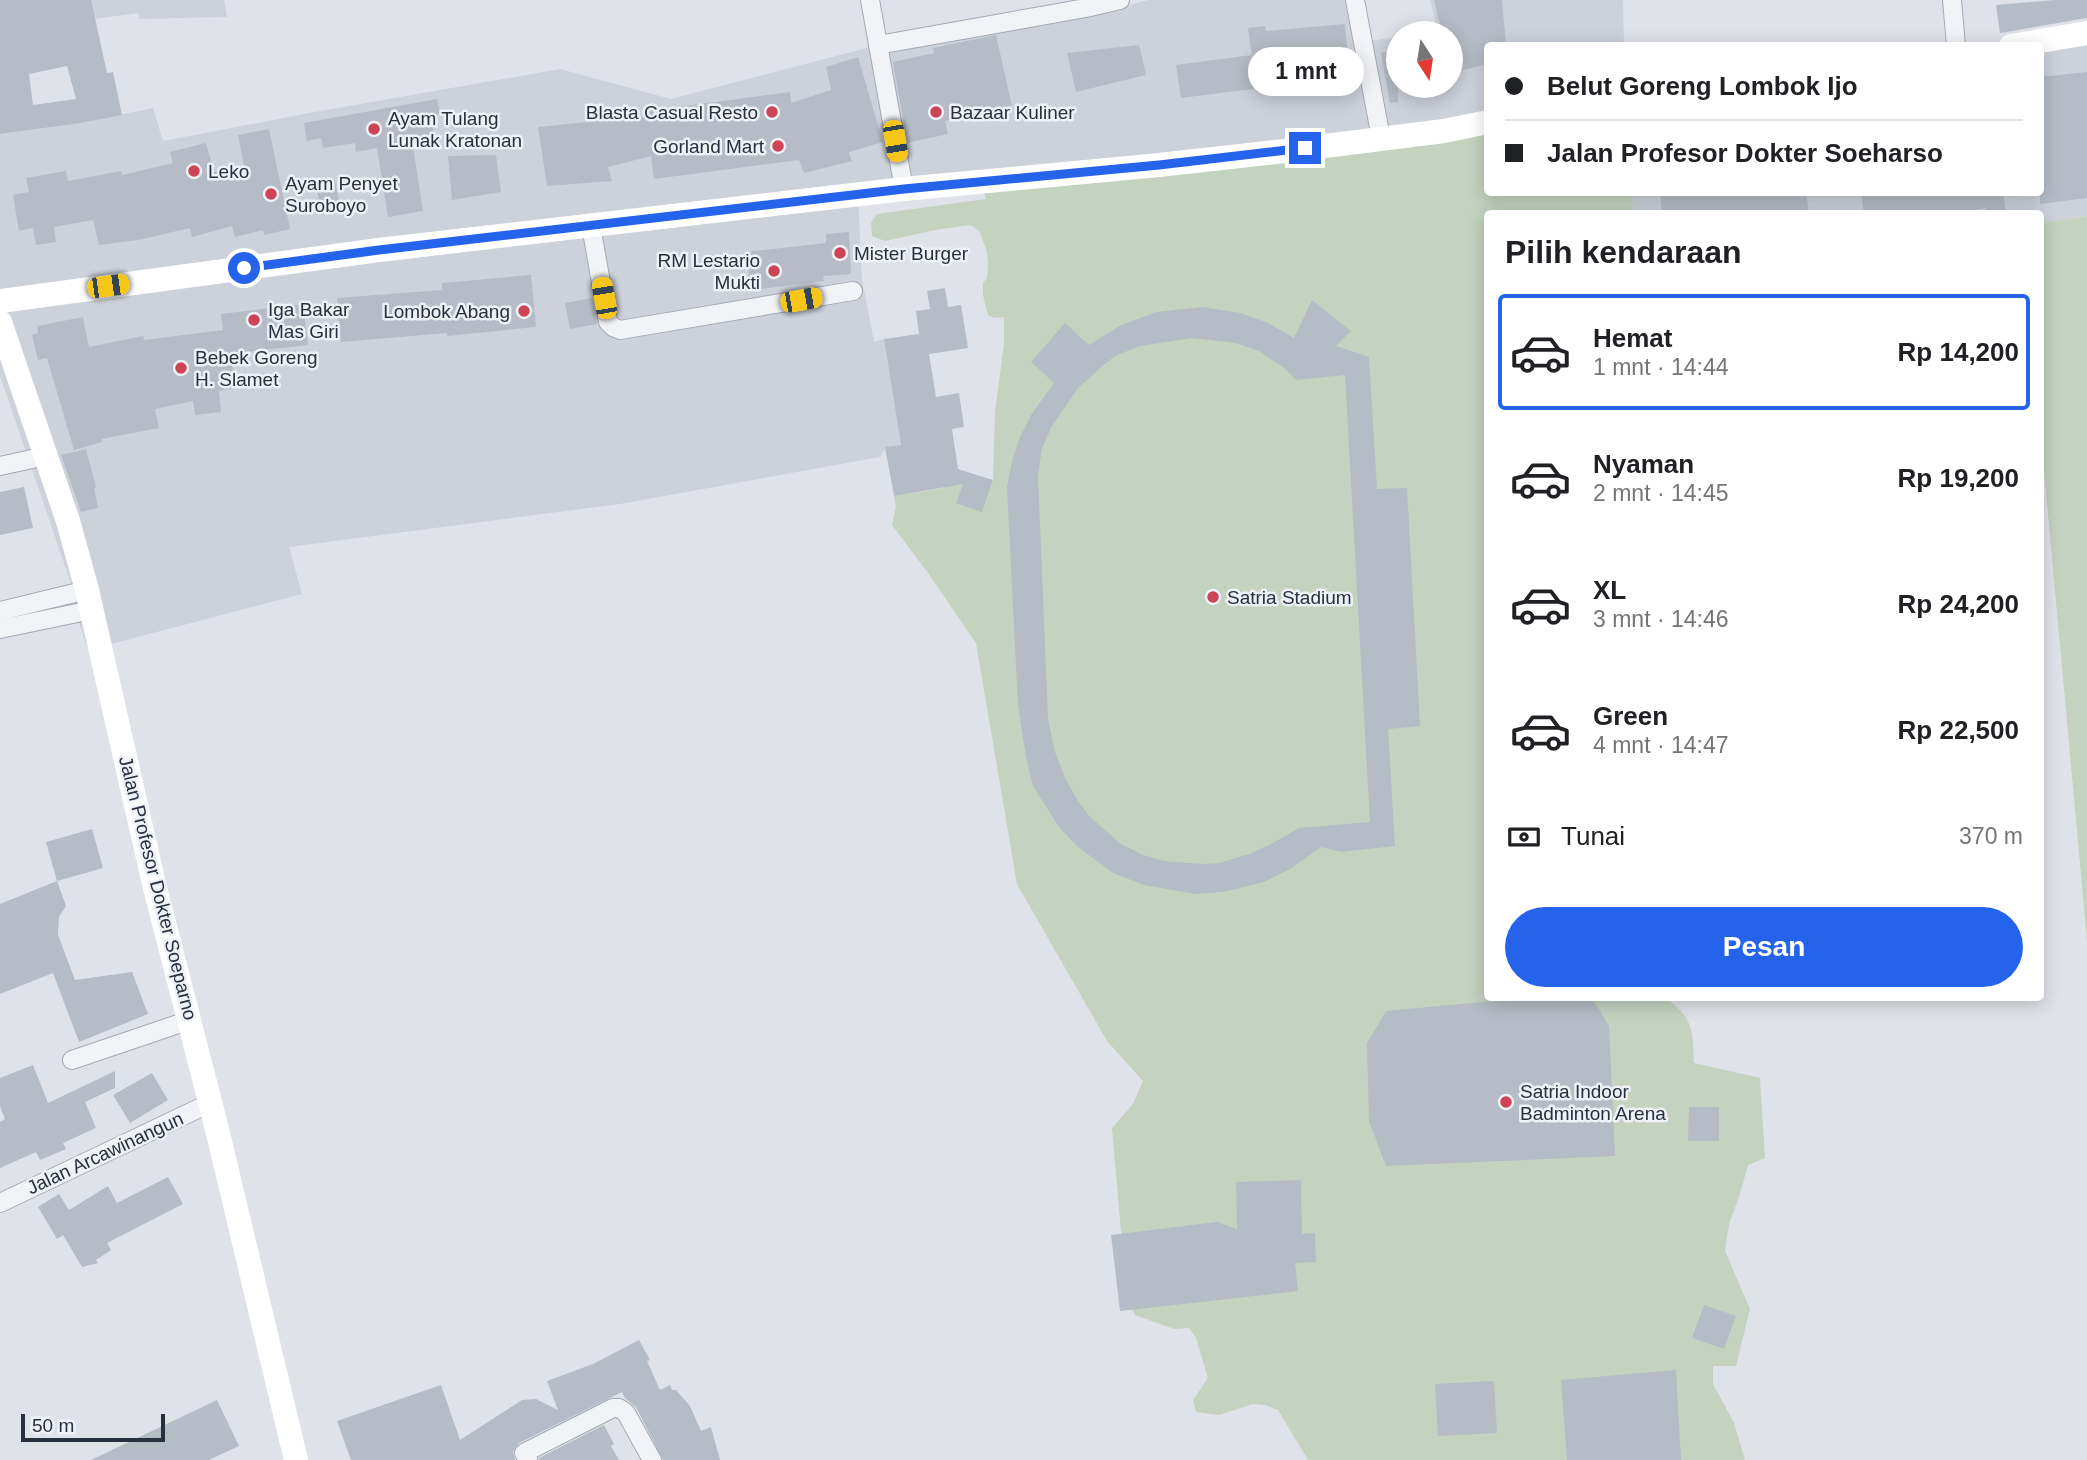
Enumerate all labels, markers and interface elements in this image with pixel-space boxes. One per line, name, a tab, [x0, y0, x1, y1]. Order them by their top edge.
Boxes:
north arrow	[1386, 21, 1463, 98]
map controls	[1386, 21, 1463, 98]
callout: 1 mnt	[1247, 46, 1363, 96]
text: 1 mnt	[1275, 58, 1337, 84]
text: Belut Goreng Lombok Ijo	[1547, 71, 1858, 101]
place label: Blasta Casual Resto	[586, 102, 758, 123]
place label: Bazaar Kuliner	[950, 102, 1075, 123]
marker: Blasta Casual Resto	[764, 104, 780, 120]
marker: Bazaar Kuliner	[928, 104, 944, 120]
place label: Ayam Tulang Lunak Kratonan	[388, 108, 522, 151]
car	[882, 118, 909, 164]
marker: Ayam Tulang Lunak Kratonan	[366, 121, 382, 137]
route end	[1289, 132, 1321, 164]
place label: Gorland Mart	[653, 136, 765, 157]
marker: Gorland Mart	[770, 138, 786, 154]
text: Jalan Profesor Dokter Soeharso	[1547, 138, 1943, 168]
place label: Leko	[208, 161, 249, 182]
marker: Leko	[186, 163, 202, 179]
place label: Ayam Penyet Suroboyo	[285, 173, 398, 216]
marker: Ayam Penyet Suroboyo	[263, 186, 279, 202]
text: Pilih kendaraan	[1505, 234, 1742, 270]
place label: Mister Burger	[854, 243, 969, 264]
marker: Mister Burger	[832, 245, 848, 261]
place label: RM Lestario Mukti	[658, 250, 760, 293]
route start	[228, 252, 260, 284]
marker: RM Lestario Mukti	[766, 263, 782, 279]
car	[86, 273, 131, 299]
car	[591, 275, 618, 321]
car	[779, 286, 824, 314]
place label: Iga Bakar Mas Giri	[268, 299, 350, 342]
place label: Lombok Abang	[383, 301, 510, 322]
marker: Lombok Abang	[516, 303, 532, 319]
marker: Iga Bakar Mas Giri	[246, 312, 262, 328]
icon: car	[1509, 321, 1572, 384]
text: Hemat	[1593, 323, 1672, 353]
text: Rp 14,200	[1898, 337, 2019, 367]
place label: Bebek Goreng H. Slamet	[195, 347, 318, 390]
text: 1 mnt · 14:44	[1593, 354, 1729, 380]
marker: Bebek Goreng H. Slamet	[173, 360, 189, 376]
icon: car	[1509, 447, 1572, 510]
text: Nyaman	[1593, 449, 1694, 479]
text: Rp 19,200	[1898, 463, 2019, 493]
text: 2 mnt · 14:45	[1593, 480, 1729, 506]
icon: car	[1509, 573, 1572, 636]
text: XL	[1593, 575, 1626, 605]
place label: Satria Stadium	[1227, 587, 1352, 608]
marker: Satria Stadium	[1205, 589, 1221, 605]
text: Rp 24,200	[1898, 589, 2019, 619]
text: 3 mnt · 14:46	[1593, 606, 1729, 632]
icon: car	[1509, 699, 1572, 762]
text: Green	[1593, 701, 1668, 731]
text: Rp 22,500	[1898, 715, 2019, 745]
text: 4 mnt · 14:47	[1593, 732, 1729, 758]
street label: Jalan Profesor Dokter Soeparno	[115, 754, 201, 1022]
icon: cash	[1505, 818, 1543, 856]
text: Tunai	[1561, 821, 1625, 851]
text: 370 m	[1959, 823, 2023, 849]
button: Pesan	[1505, 907, 2023, 987]
place label: Satria Indoor Badminton Arena	[1520, 1081, 1666, 1124]
marker: Satria Indoor Badminton Arena	[1498, 1094, 1514, 1110]
street label: Jalan Arcawinangun	[23, 1108, 187, 1198]
scale bar	[21, 1411, 164, 1443]
text: 50 m	[32, 1415, 74, 1436]

